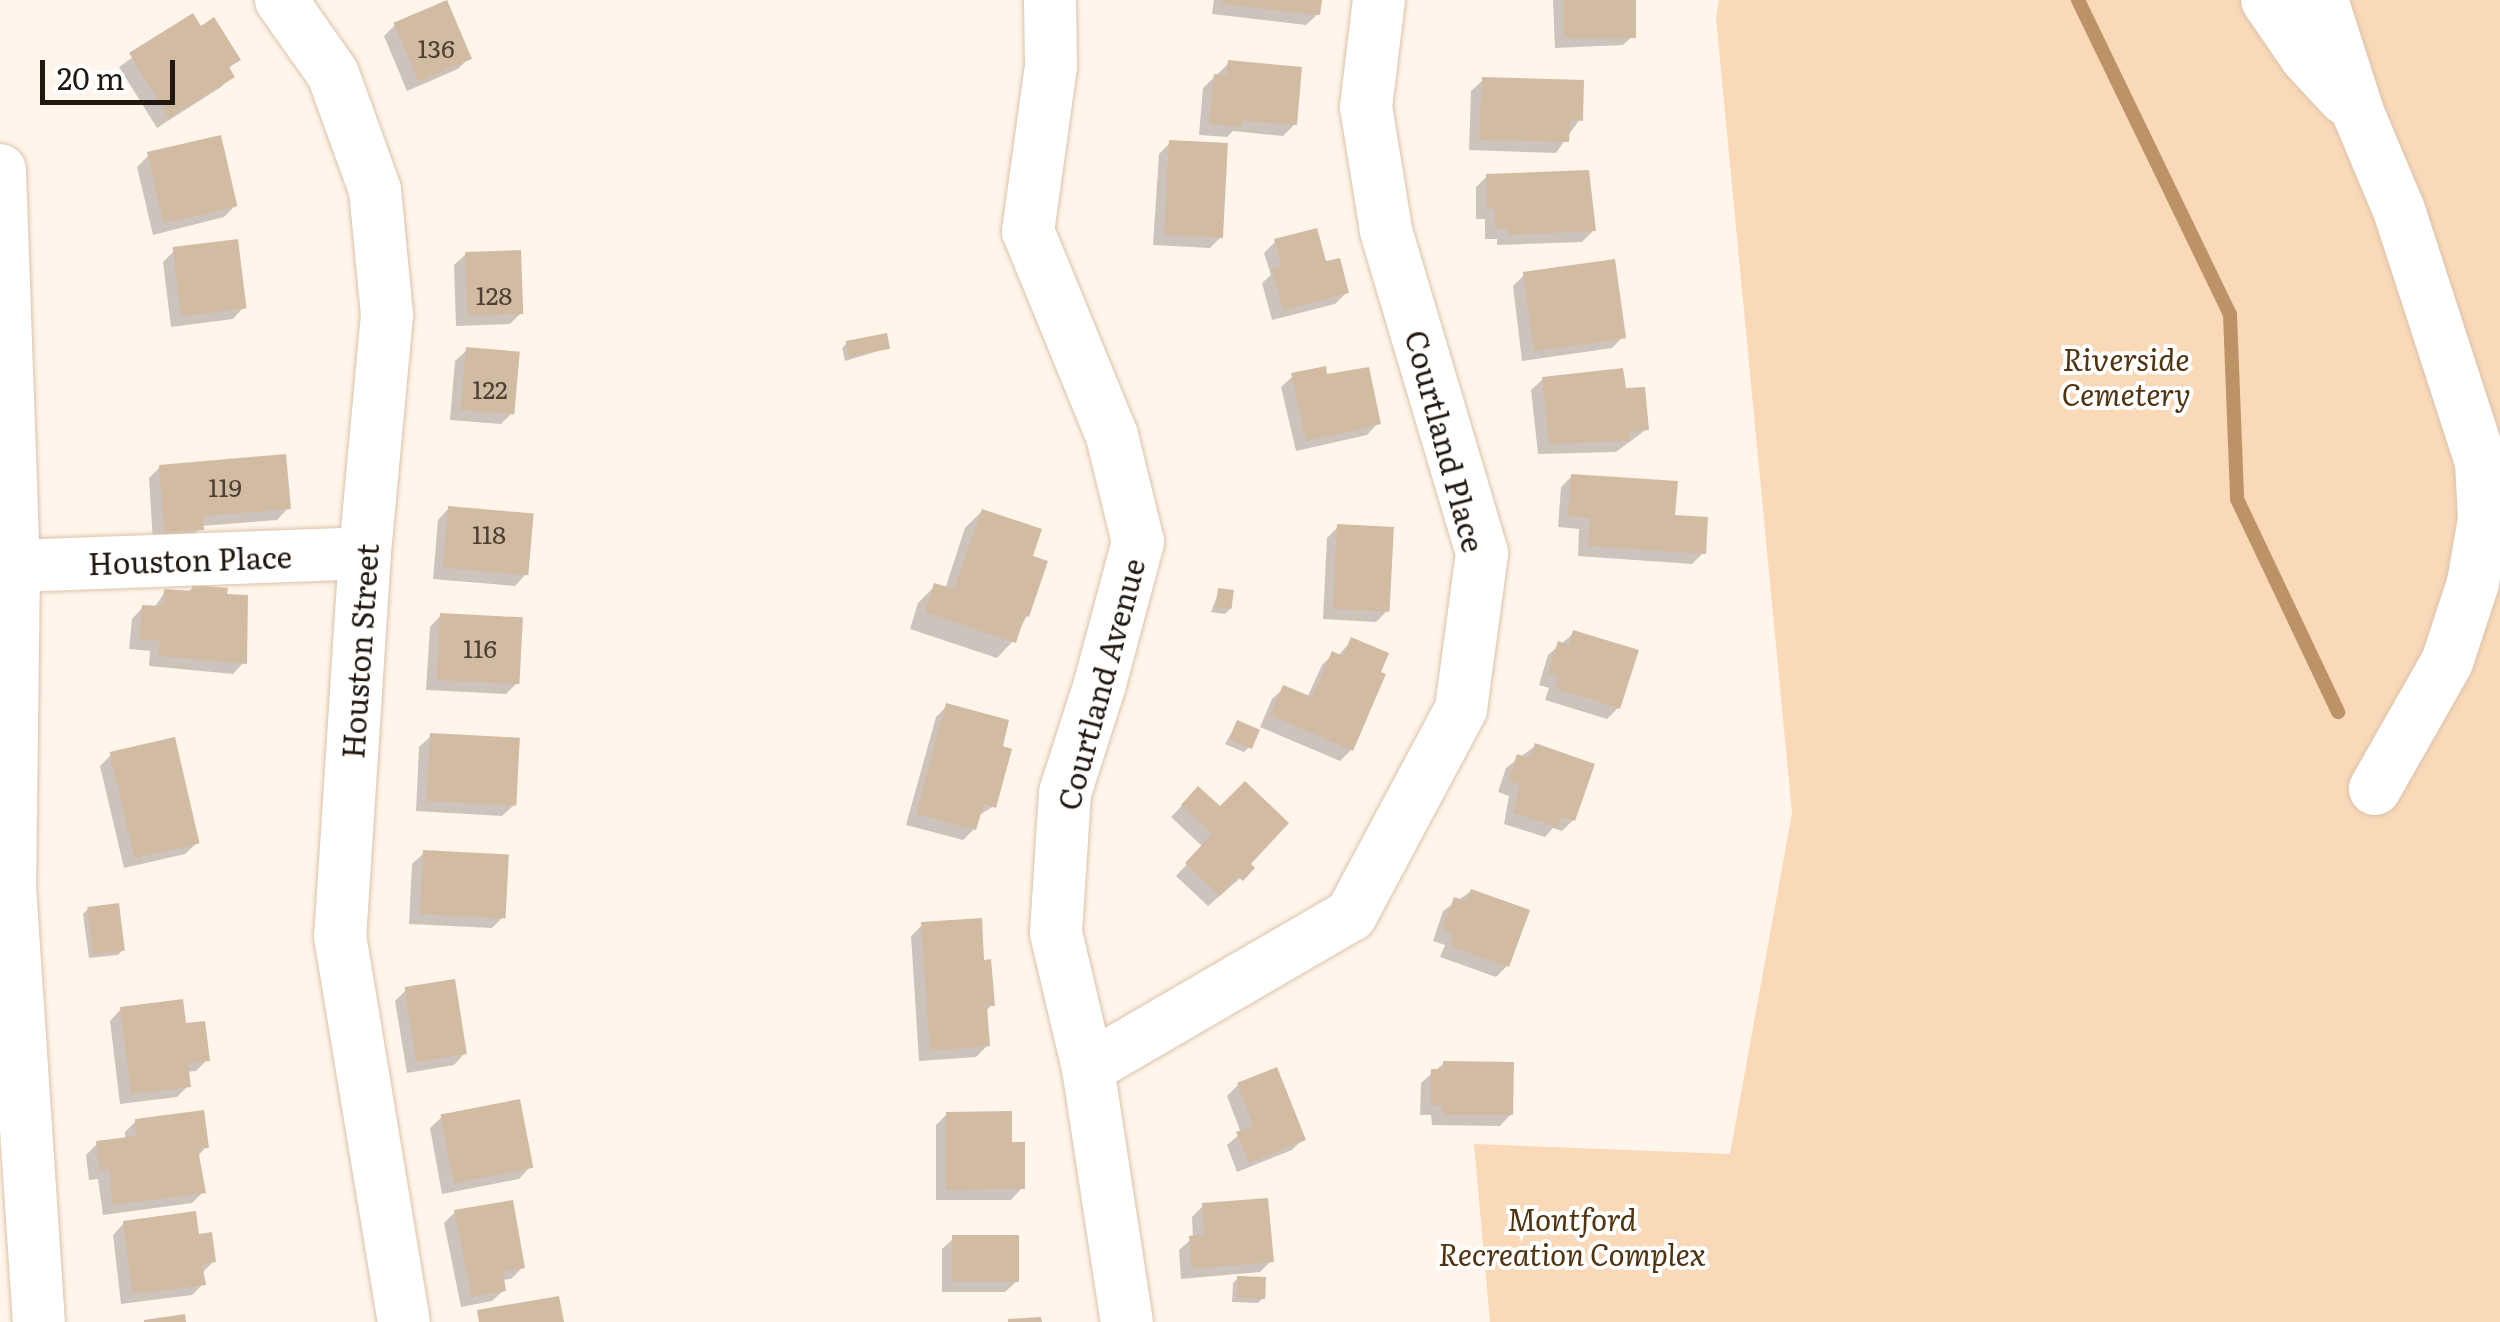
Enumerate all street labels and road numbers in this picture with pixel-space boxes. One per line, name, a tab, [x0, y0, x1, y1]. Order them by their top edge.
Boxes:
street label: Courtland Place	[1399, 326, 1493, 556]
street label: Houston Place	[87, 537, 293, 581]
street label: Houston Street	[334, 542, 384, 760]
street label: Courtland Avenue	[1049, 554, 1151, 814]

